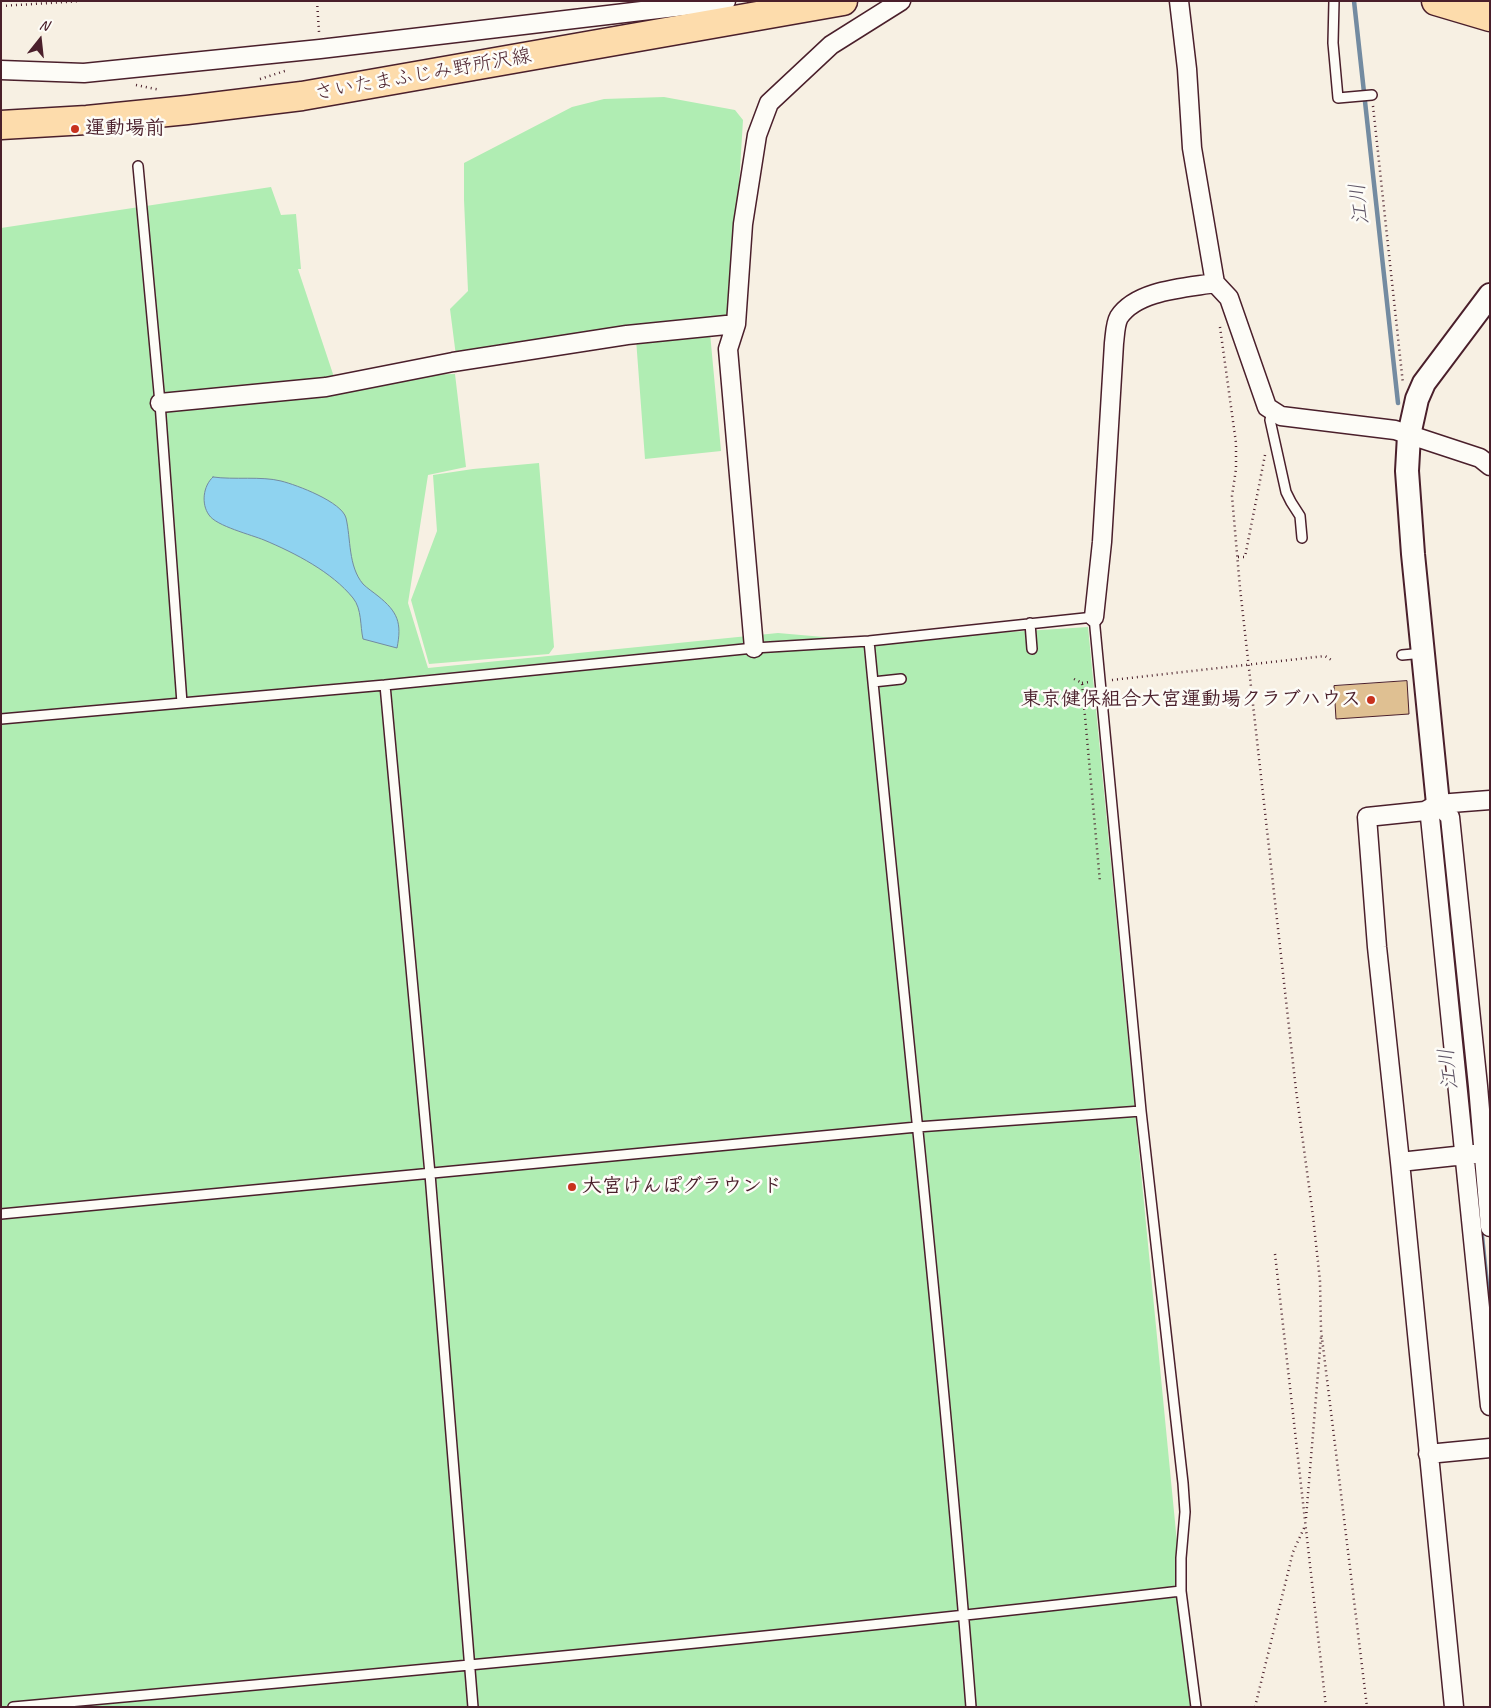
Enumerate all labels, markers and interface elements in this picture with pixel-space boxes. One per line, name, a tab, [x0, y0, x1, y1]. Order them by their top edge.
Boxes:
north arrow	[15, 15, 65, 65]
text: N	[38, 16, 51, 34]
street label: さいたまふじみ野所沢線	[313, 44, 533, 106]
place label: 運動場前	[85, 117, 165, 141]
marker: 運動場前	[69, 123, 81, 135]
water label: 江川	[1345, 182, 1375, 226]
place label: 東京健保組合大宮運動場クラブハウス	[1021, 688, 1361, 712]
marker: 東京健保組合大宮運動場クラブハウス	[1365, 694, 1377, 706]
water label: 江川	[1434, 1047, 1464, 1091]
place label: 大宮けんぽグラウンド	[582, 1175, 782, 1199]
marker: 大宮けんぽグラウンド	[566, 1181, 578, 1193]

